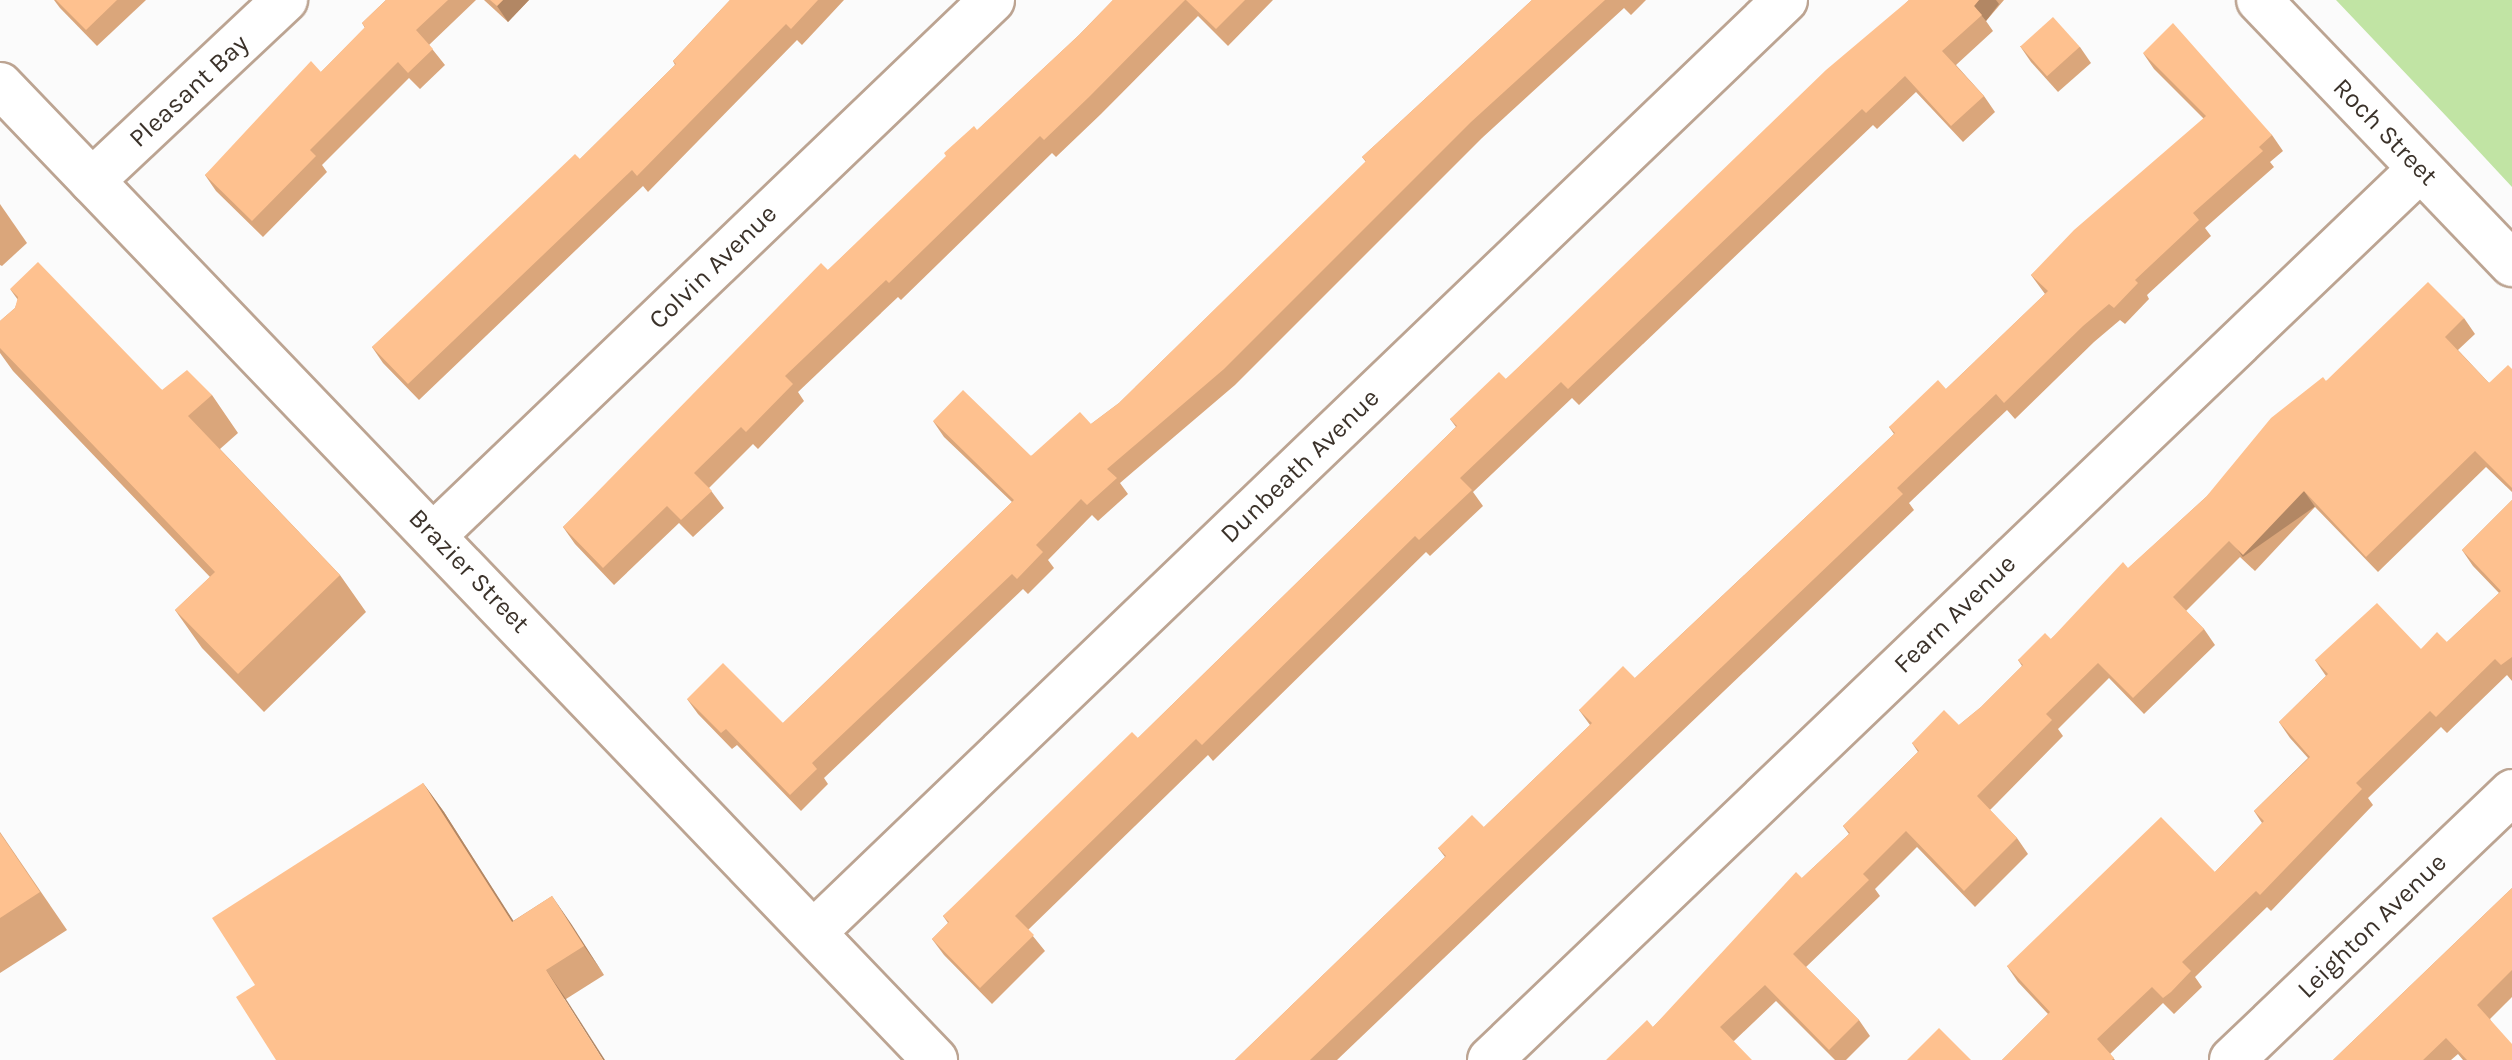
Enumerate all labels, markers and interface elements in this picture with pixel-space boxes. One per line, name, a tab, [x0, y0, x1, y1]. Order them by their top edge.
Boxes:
street label: Pleasant Bay	[123, 28, 255, 154]
street label: Roch Street	[2326, 72, 2444, 192]
street label: Colvin Avenue	[643, 198, 783, 336]
street label: Dunbeath Avenue	[1214, 382, 1386, 550]
street label: Brazier Street	[402, 503, 536, 639]
street label: Fearn Avenue	[1888, 548, 2022, 680]
street label: Leighton Avenue	[2291, 847, 2453, 1005]

